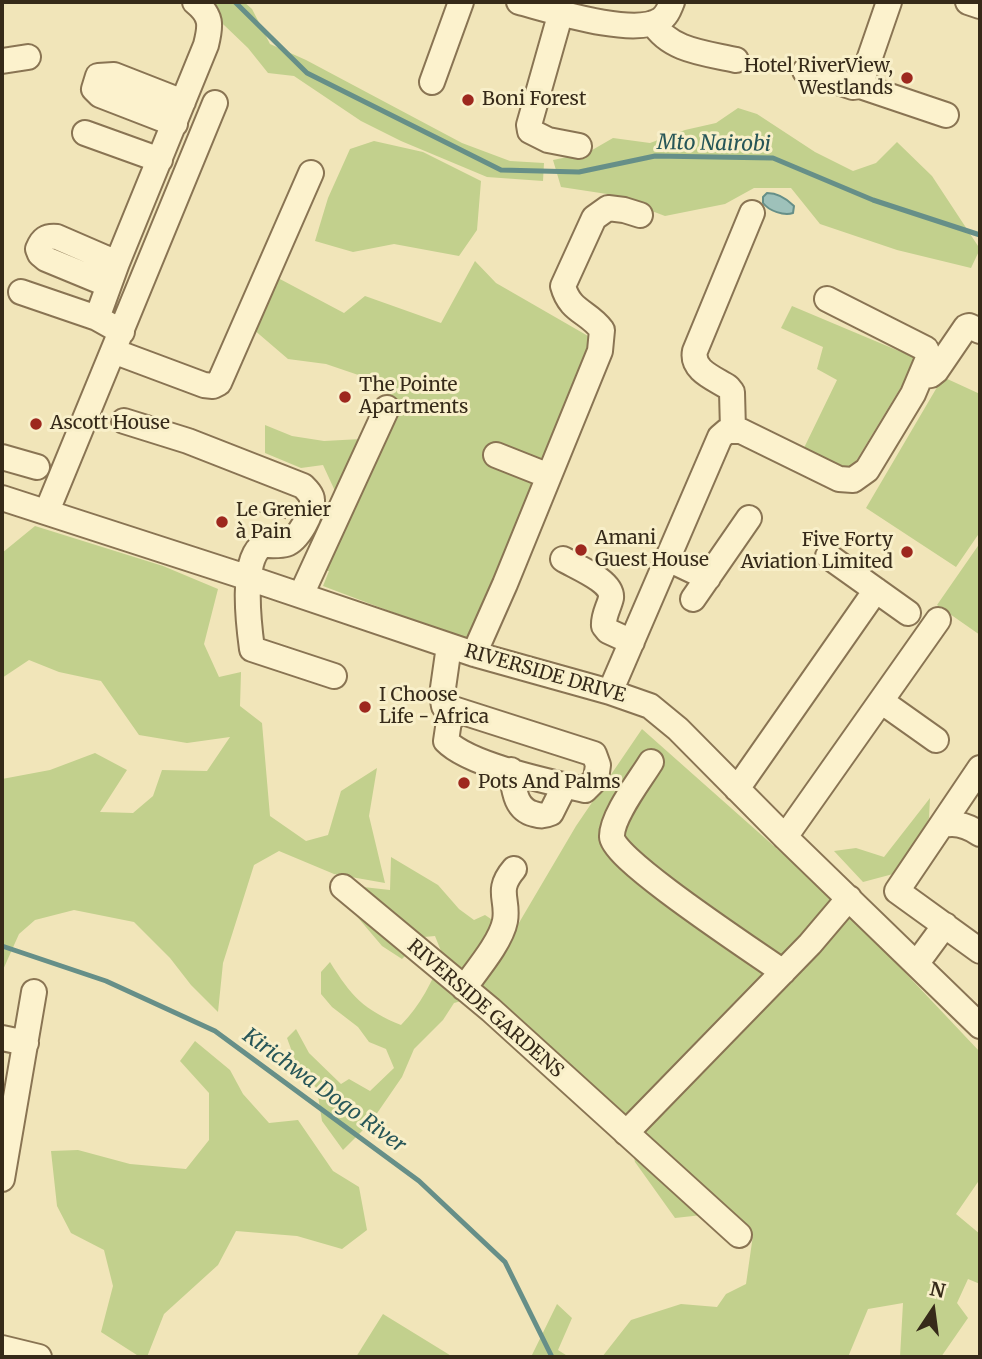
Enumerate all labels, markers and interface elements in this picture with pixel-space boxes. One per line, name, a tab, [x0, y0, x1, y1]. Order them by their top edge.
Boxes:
place label: Hotel RiverView, Westlands	[744, 56, 893, 100]
marker: Hotel RiverView, Westlands	[899, 70, 915, 86]
place label: Boni Forest	[482, 89, 586, 111]
marker: Boni Forest	[460, 92, 476, 108]
water label: Mto Nairobi	[657, 130, 771, 158]
place label: The Pointe Apartments	[359, 375, 468, 419]
marker: The Pointe Apartments	[337, 389, 353, 405]
place label: Ascott House	[50, 413, 170, 435]
marker: Ascott House	[28, 416, 44, 432]
place label: Le Grenier à Pain	[236, 500, 331, 544]
marker: Le Grenier à Pain	[214, 514, 230, 530]
place label: Amani Guest House	[595, 528, 709, 572]
place label: Five Forty Aviation Limited	[741, 530, 893, 574]
marker: Amani Guest House	[573, 542, 589, 558]
marker: Five Forty Aviation Limited	[899, 544, 915, 560]
street label: RIVERSIDE DRIVE	[462, 640, 628, 708]
place label: I Choose Life - Africa	[379, 685, 489, 729]
marker: I Choose Life - Africa	[357, 699, 373, 715]
place label: Pots And Palms	[478, 772, 621, 794]
marker: Pots And Palms	[456, 775, 472, 791]
street label: RIVERSIDE GARDENS	[402, 935, 568, 1083]
water label: Kirichwa Dogo River	[238, 1023, 410, 1159]
north arrow	[898, 1275, 968, 1345]
text: N	[928, 1276, 948, 1303]

